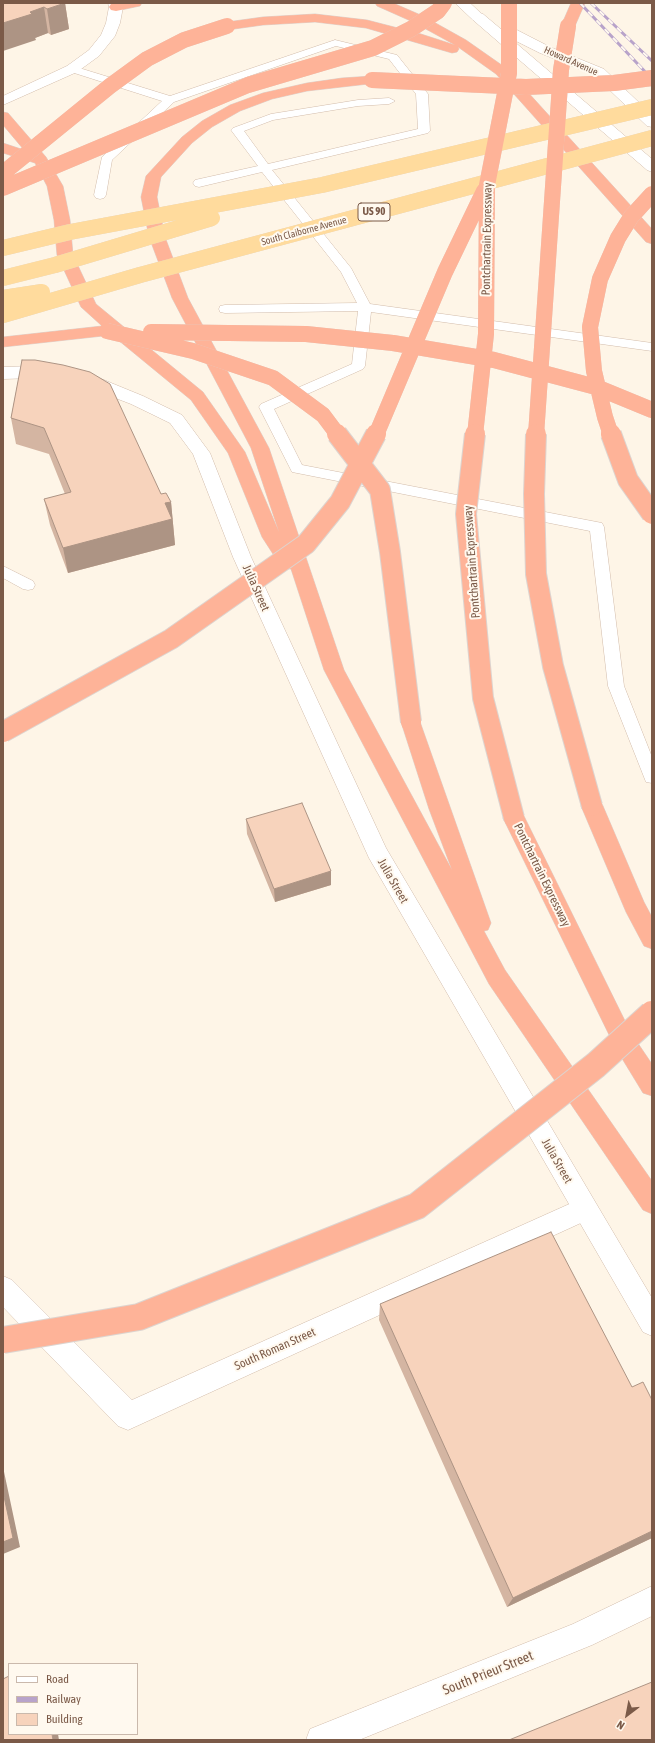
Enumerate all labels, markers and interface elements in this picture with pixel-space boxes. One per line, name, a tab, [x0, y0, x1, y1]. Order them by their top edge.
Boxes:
street label: Howard Avenue	[542, 44, 600, 78]
street label: Pontchartrain Expressway	[479, 182, 495, 296]
road number: US 90	[358, 203, 390, 221]
street label: South Claiborne Avenue	[260, 214, 348, 248]
street label: Pontchartrain Expressway	[461, 505, 483, 619]
street label: Julia Street	[239, 563, 273, 613]
street label: Pontchartrain Expressway	[511, 821, 573, 929]
street label: Julia Street	[374, 856, 412, 906]
street label: Julia Street	[538, 1136, 576, 1186]
street label: South Roman Street	[232, 1325, 318, 1373]
street label: South Prieur Street	[440, 1647, 536, 1699]
legend	[8, 1663, 138, 1735]
text: Road	[46, 1672, 69, 1686]
text: Railway	[46, 1692, 81, 1706]
north arrow	[607, 1695, 647, 1735]
text: Building	[46, 1712, 83, 1726]
text: N	[615, 1718, 627, 1732]

